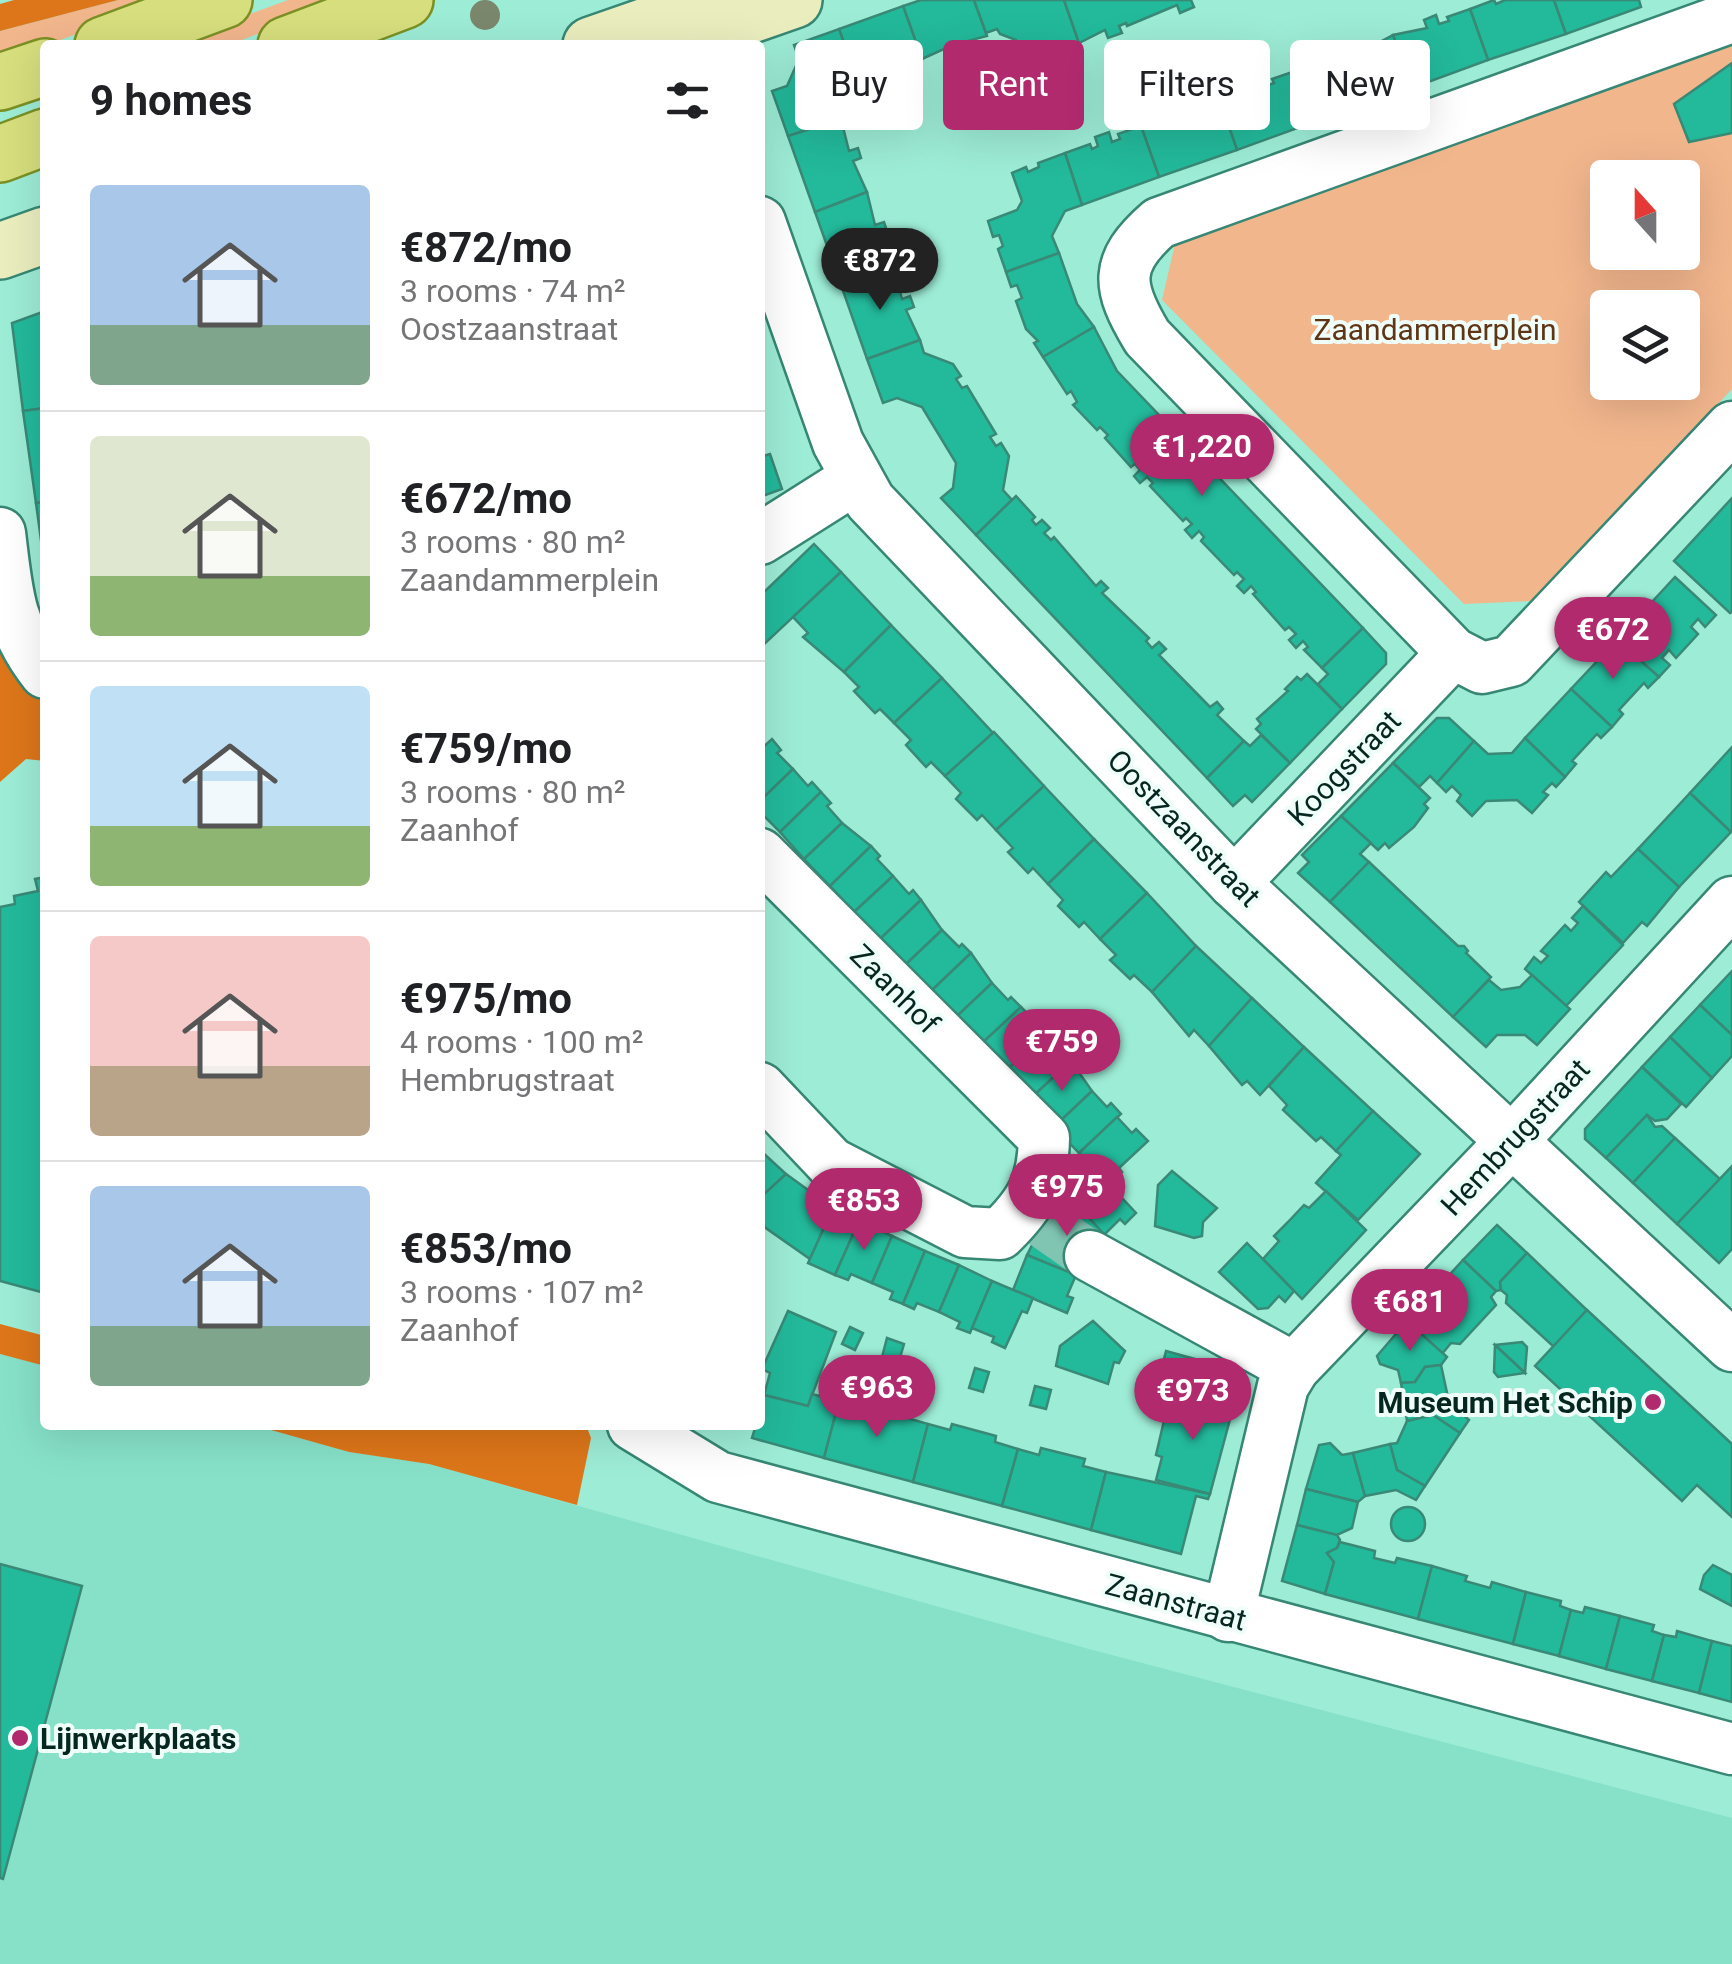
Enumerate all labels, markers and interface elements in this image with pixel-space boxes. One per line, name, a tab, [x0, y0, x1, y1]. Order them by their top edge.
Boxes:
chip: Buy	[795, 40, 923, 130]
chip: Rent	[943, 40, 1084, 130]
chip: Filters	[1104, 40, 1270, 130]
chip: New	[1290, 40, 1430, 130]
icon: filters	[660, 73, 715, 128]
text: 9 homes	[90, 76, 252, 125]
north arrow	[1590, 160, 1700, 270]
map controls	[1590, 160, 1700, 400]
text: €872/mo	[400, 223, 572, 272]
icon: home	[170, 225, 290, 345]
pin: €872	[821, 228, 939, 313]
text: €872	[843, 241, 917, 279]
text: 3 rooms · 74 m²	[400, 272, 625, 310]
button: layers	[1590, 290, 1700, 400]
text: Oostzaanstraat	[400, 310, 618, 348]
park label: Zaandammerplein	[1313, 312, 1557, 347]
pin: €1,220	[1121, 414, 1283, 499]
text: €1,220	[1152, 427, 1252, 465]
text: €672/mo	[400, 474, 572, 523]
icon: home	[170, 476, 290, 596]
text: 3 rooms · 80 m²	[400, 523, 625, 561]
text: Zaandammerplein	[400, 561, 659, 599]
pin: €672	[1554, 597, 1672, 682]
text: €672	[1576, 610, 1650, 648]
street label: Koogstraat	[1280, 703, 1408, 833]
text: €759/mo	[400, 724, 572, 773]
icon: home	[170, 726, 290, 846]
street label: Oostzaanstraat	[1100, 742, 1268, 914]
text: 3 rooms · 80 m²	[400, 773, 625, 811]
text: Zaanhof	[400, 811, 519, 849]
street label: Zaanhof	[843, 937, 947, 1041]
text: €975/mo	[400, 974, 572, 1023]
icon: home	[170, 976, 290, 1096]
pin: €759	[1003, 1009, 1121, 1094]
text: €759	[1025, 1022, 1099, 1060]
text: 4 rooms · 100 m²	[400, 1023, 643, 1061]
street label: Hembrugstraat	[1434, 1051, 1596, 1223]
text: Hembrugstraat	[400, 1061, 615, 1099]
pin: €975	[1008, 1154, 1126, 1239]
text: €975	[1030, 1167, 1104, 1205]
pin: €853	[805, 1168, 923, 1253]
text: €853	[827, 1181, 901, 1219]
text: €853/mo	[400, 1224, 572, 1273]
icon: home	[170, 1226, 290, 1346]
pin: €681	[1351, 1269, 1469, 1354]
text: 3 rooms · 107 m²	[400, 1273, 643, 1311]
text: €681	[1373, 1282, 1447, 1320]
text: Zaanhof	[400, 1311, 519, 1349]
pin: €963	[818, 1355, 936, 1440]
pin: €973	[1134, 1358, 1252, 1443]
text: €963	[840, 1368, 914, 1406]
text: €973	[1156, 1371, 1230, 1409]
place label: Museum Het Schip	[1377, 1385, 1633, 1420]
marker: Museum Het Schip	[1642, 1391, 1664, 1413]
street label: Zaanstraat	[1102, 1566, 1250, 1638]
place label: Lijnwerkplaats	[40, 1721, 237, 1756]
marker: Lijnwerkplaats	[9, 1727, 31, 1749]

